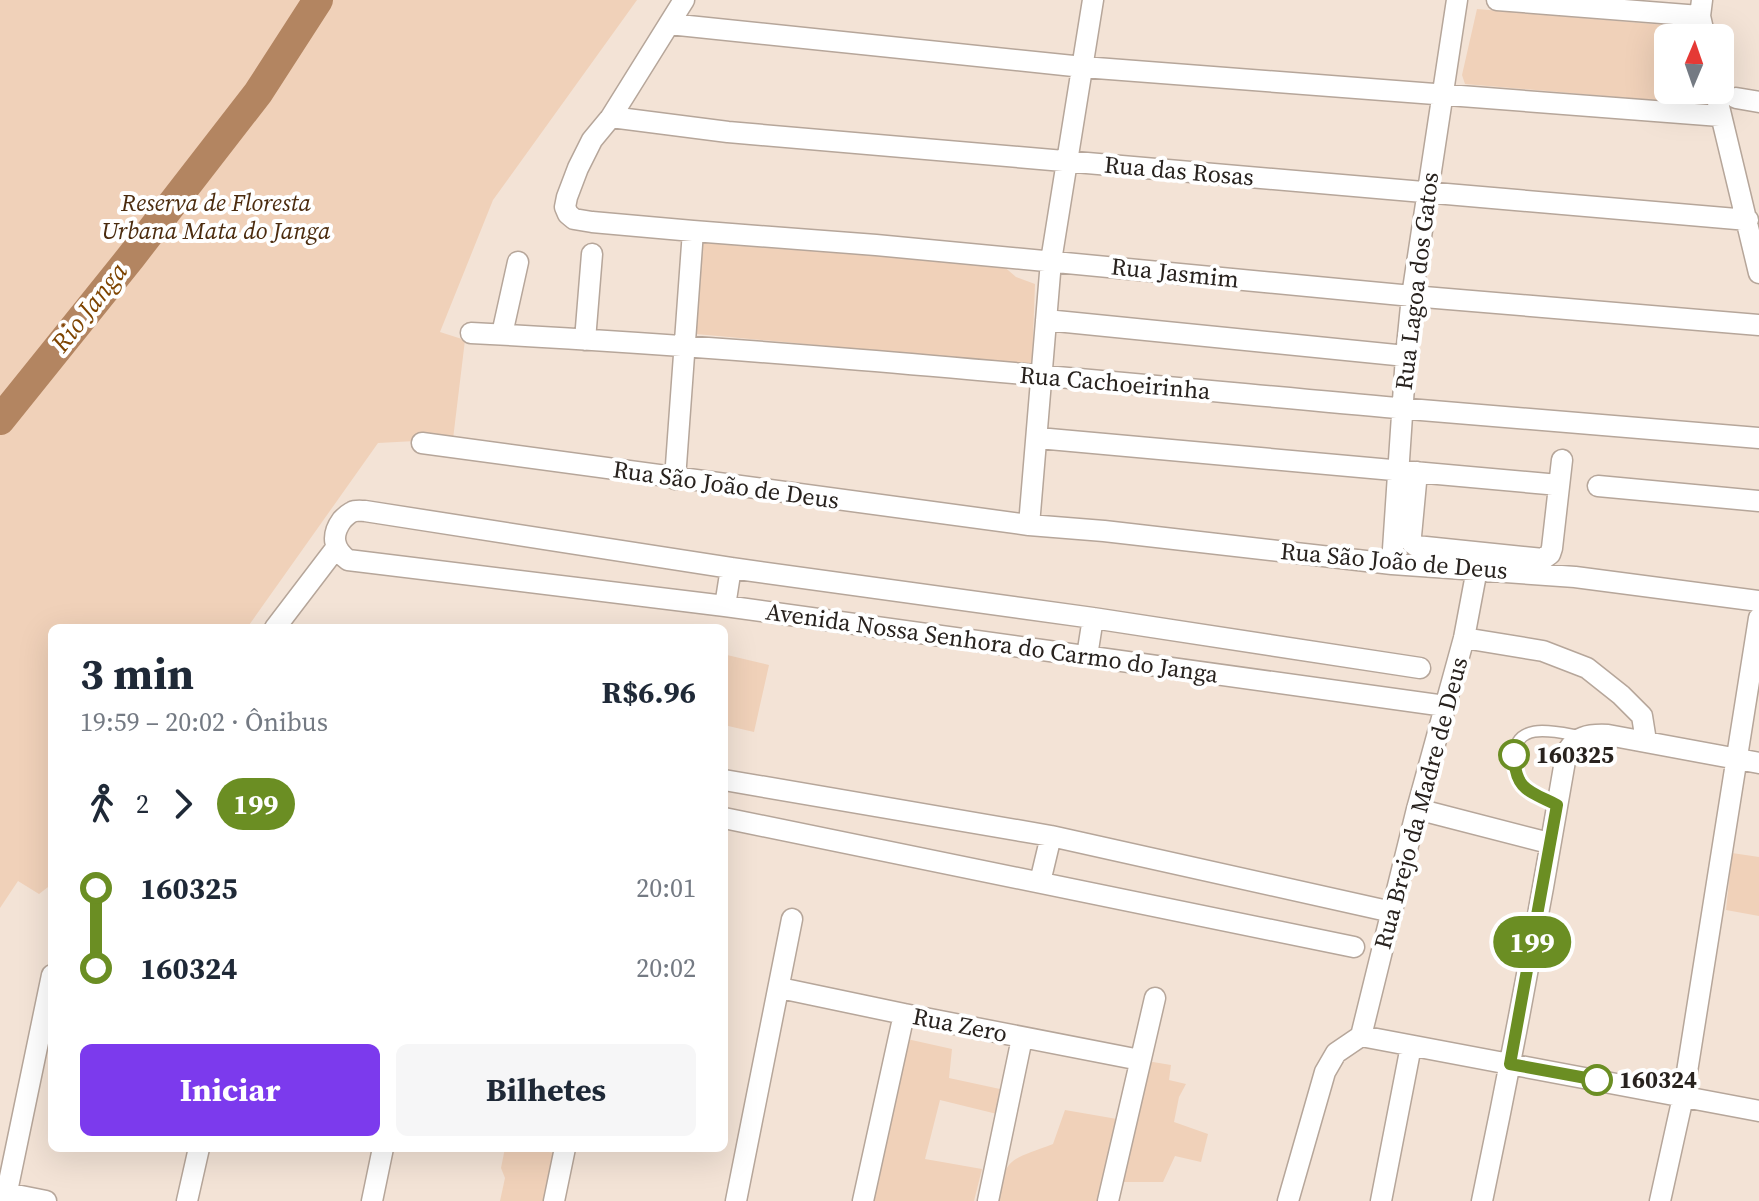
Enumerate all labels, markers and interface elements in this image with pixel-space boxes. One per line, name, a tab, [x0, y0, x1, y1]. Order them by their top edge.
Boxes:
north arrow	[1654, 24, 1734, 104]
map controls	[1654, 24, 1734, 104]
street label: Rua das Rosas	[1103, 148, 1255, 193]
street label: Rua Lagoa dos Gatos	[1387, 170, 1446, 392]
park label: Reserva de Floresta Urbana Mata do Janga	[101, 186, 331, 247]
street label: Rua Jasmim	[1109, 249, 1241, 296]
water label: Rio Janga	[42, 254, 136, 360]
street label: Rua Cachoeirinha	[1018, 358, 1213, 407]
street label: Rua São João de Deus	[611, 452, 841, 517]
street label: Rua São João de Deus	[1279, 534, 1509, 587]
street label: Avenida Nossa Senhora do Carmo do Janga	[764, 594, 1221, 691]
text: 3 min	[80, 643, 194, 704]
street label: Rua Brejo da Madre de Deus	[1366, 653, 1475, 952]
text: R$6.96	[601, 672, 696, 713]
text: 19:59 – 20:02 · Ônibus	[80, 704, 328, 740]
place label: 160325	[1536, 738, 1614, 771]
marker: 160325	[1499, 740, 1529, 770]
icon: walk	[80, 782, 124, 826]
icon: forward	[161, 782, 205, 826]
text: 199	[233, 785, 279, 823]
text: 2	[136, 786, 149, 822]
text: 160325	[140, 868, 238, 909]
text: 20:01	[636, 870, 696, 906]
line badge: 199	[1486, 916, 1578, 968]
text: 199	[1509, 923, 1555, 961]
text: 160324	[140, 948, 238, 989]
text: 20:02	[636, 950, 696, 986]
street label: Rua Zero	[910, 999, 1010, 1050]
button: Iniciar	[80, 1044, 380, 1136]
button: Bilhetes	[396, 1044, 696, 1136]
place label: 160324	[1619, 1063, 1697, 1096]
marker: 160324	[1582, 1065, 1612, 1095]

